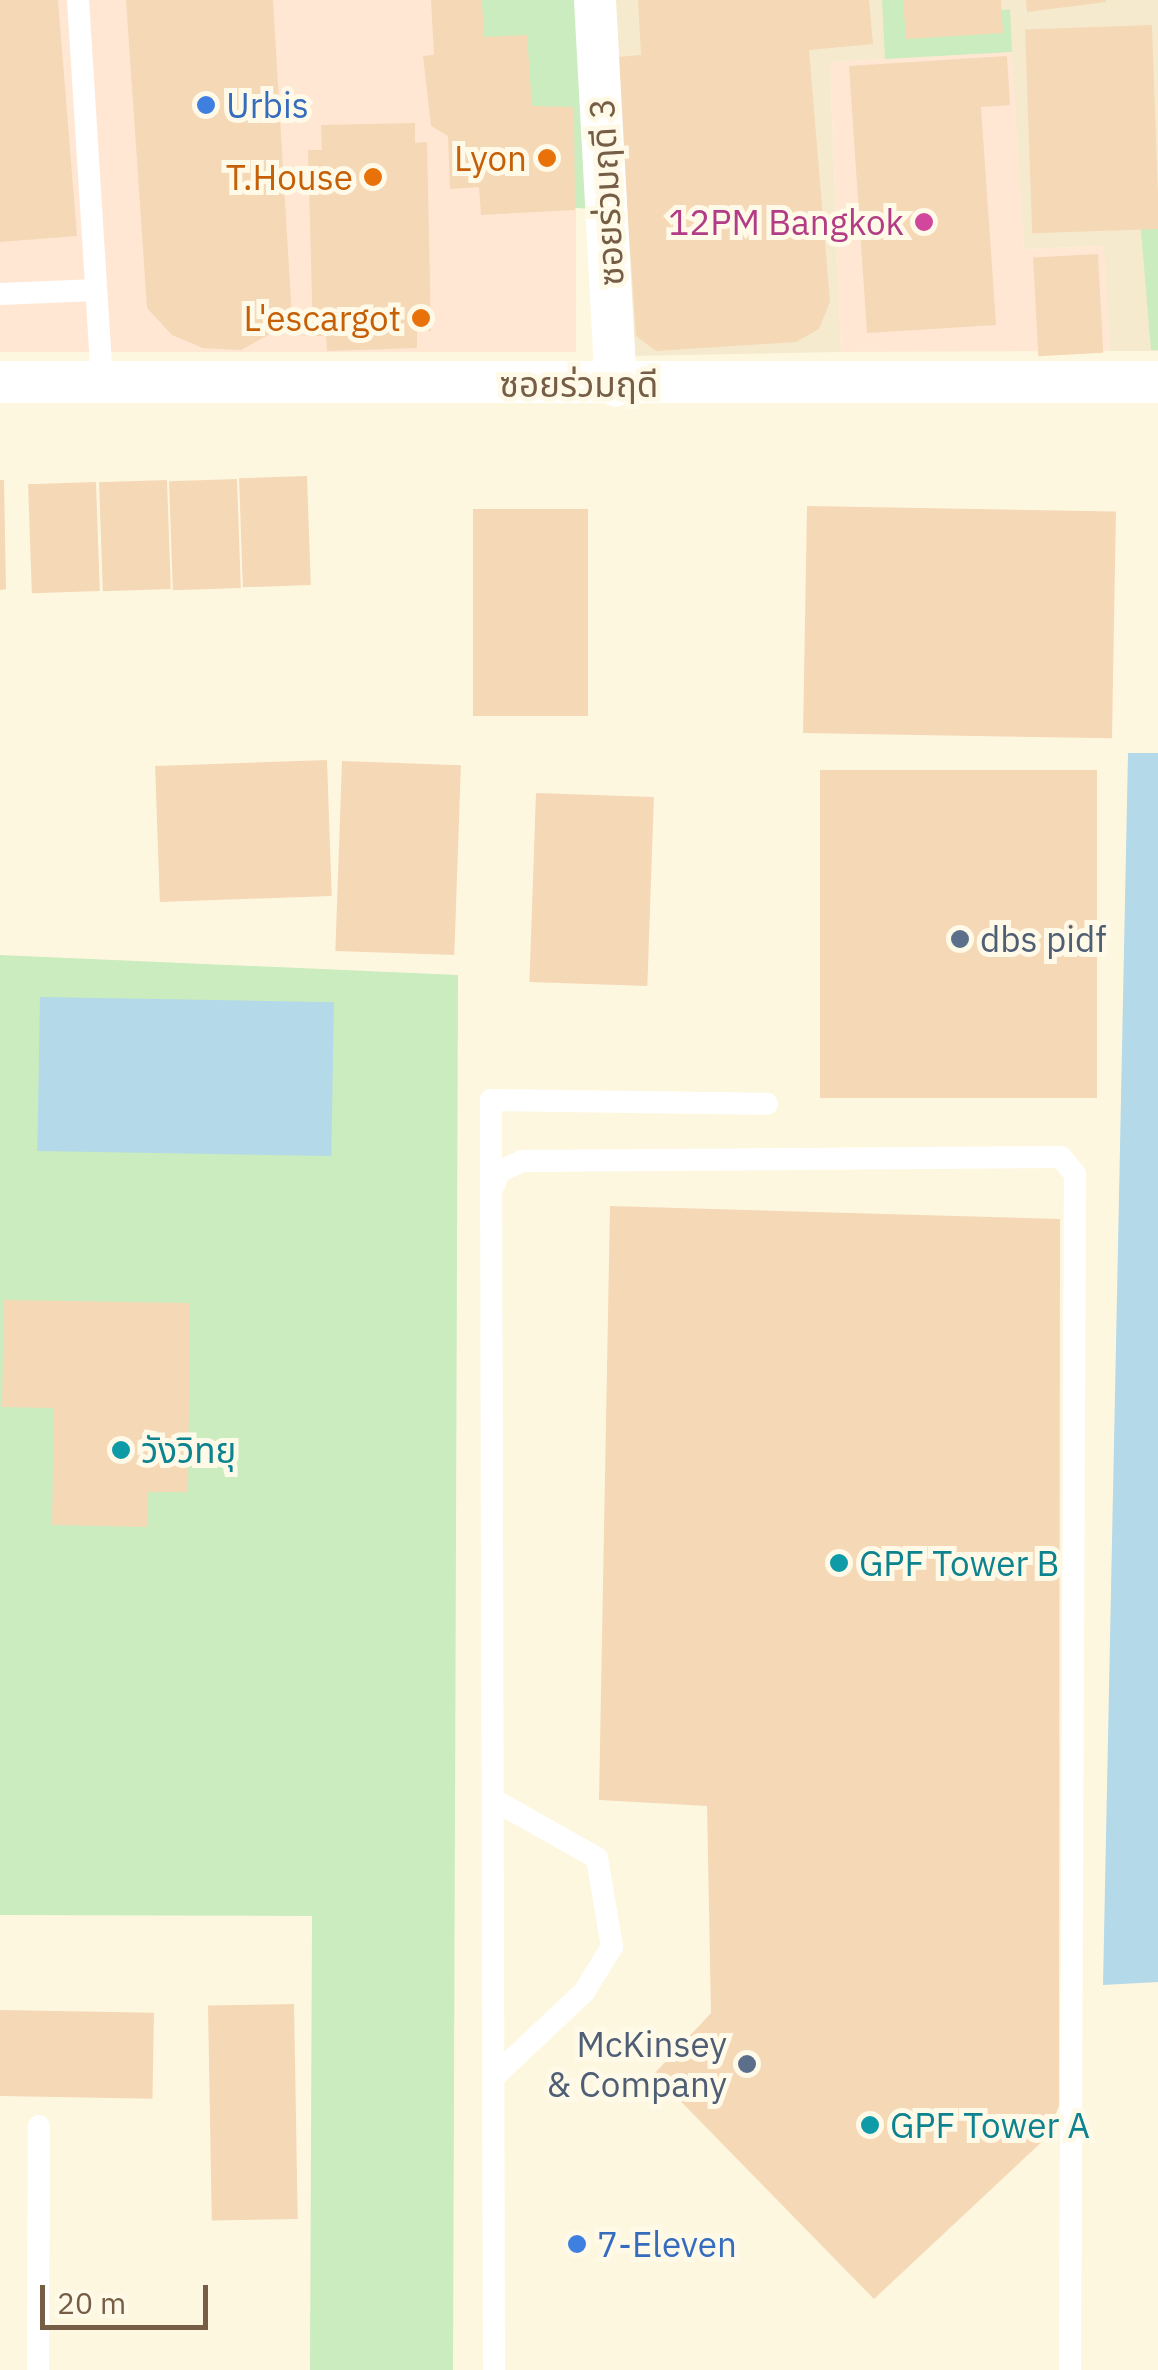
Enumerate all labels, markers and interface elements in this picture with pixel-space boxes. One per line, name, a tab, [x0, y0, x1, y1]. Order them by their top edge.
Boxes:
place label: Urbis	[226, 84, 309, 126]
marker: Urbis	[195, 94, 217, 116]
street label: ซอยร่วมฤดี 3	[580, 97, 632, 287]
place label: Lyon	[454, 137, 527, 179]
marker: Lyon	[536, 147, 558, 169]
place label: T.House	[226, 156, 353, 198]
marker: T.House	[362, 166, 384, 188]
place label: 12PM Bangkok	[668, 201, 904, 243]
marker: 12PM Bangkok	[913, 211, 935, 233]
place label: L'escargot	[243, 297, 401, 339]
marker: L'escargot	[410, 307, 432, 329]
street label: ซอยร่วมฤดี	[500, 363, 658, 405]
place label: dbs pidf	[980, 918, 1107, 960]
marker: dbs pidf	[949, 928, 971, 950]
place label: วังวิทยุ	[141, 1429, 236, 1471]
marker: วังวิทยุ	[110, 1439, 132, 1461]
place label: GPF Tower B	[859, 1542, 1059, 1584]
marker: GPF Tower B	[828, 1552, 850, 1574]
place label: McKinsey & Company	[547, 2023, 727, 2105]
marker: McKinsey & Company	[736, 2053, 758, 2075]
place label: GPF Tower A	[890, 2104, 1090, 2146]
marker: GPF Tower A	[859, 2114, 881, 2136]
place label: 7-Eleven	[597, 2223, 737, 2265]
marker: 7-Eleven	[566, 2233, 588, 2255]
scale bar	[45, 2265, 212, 2327]
text: 20 m	[57, 2283, 126, 2322]

